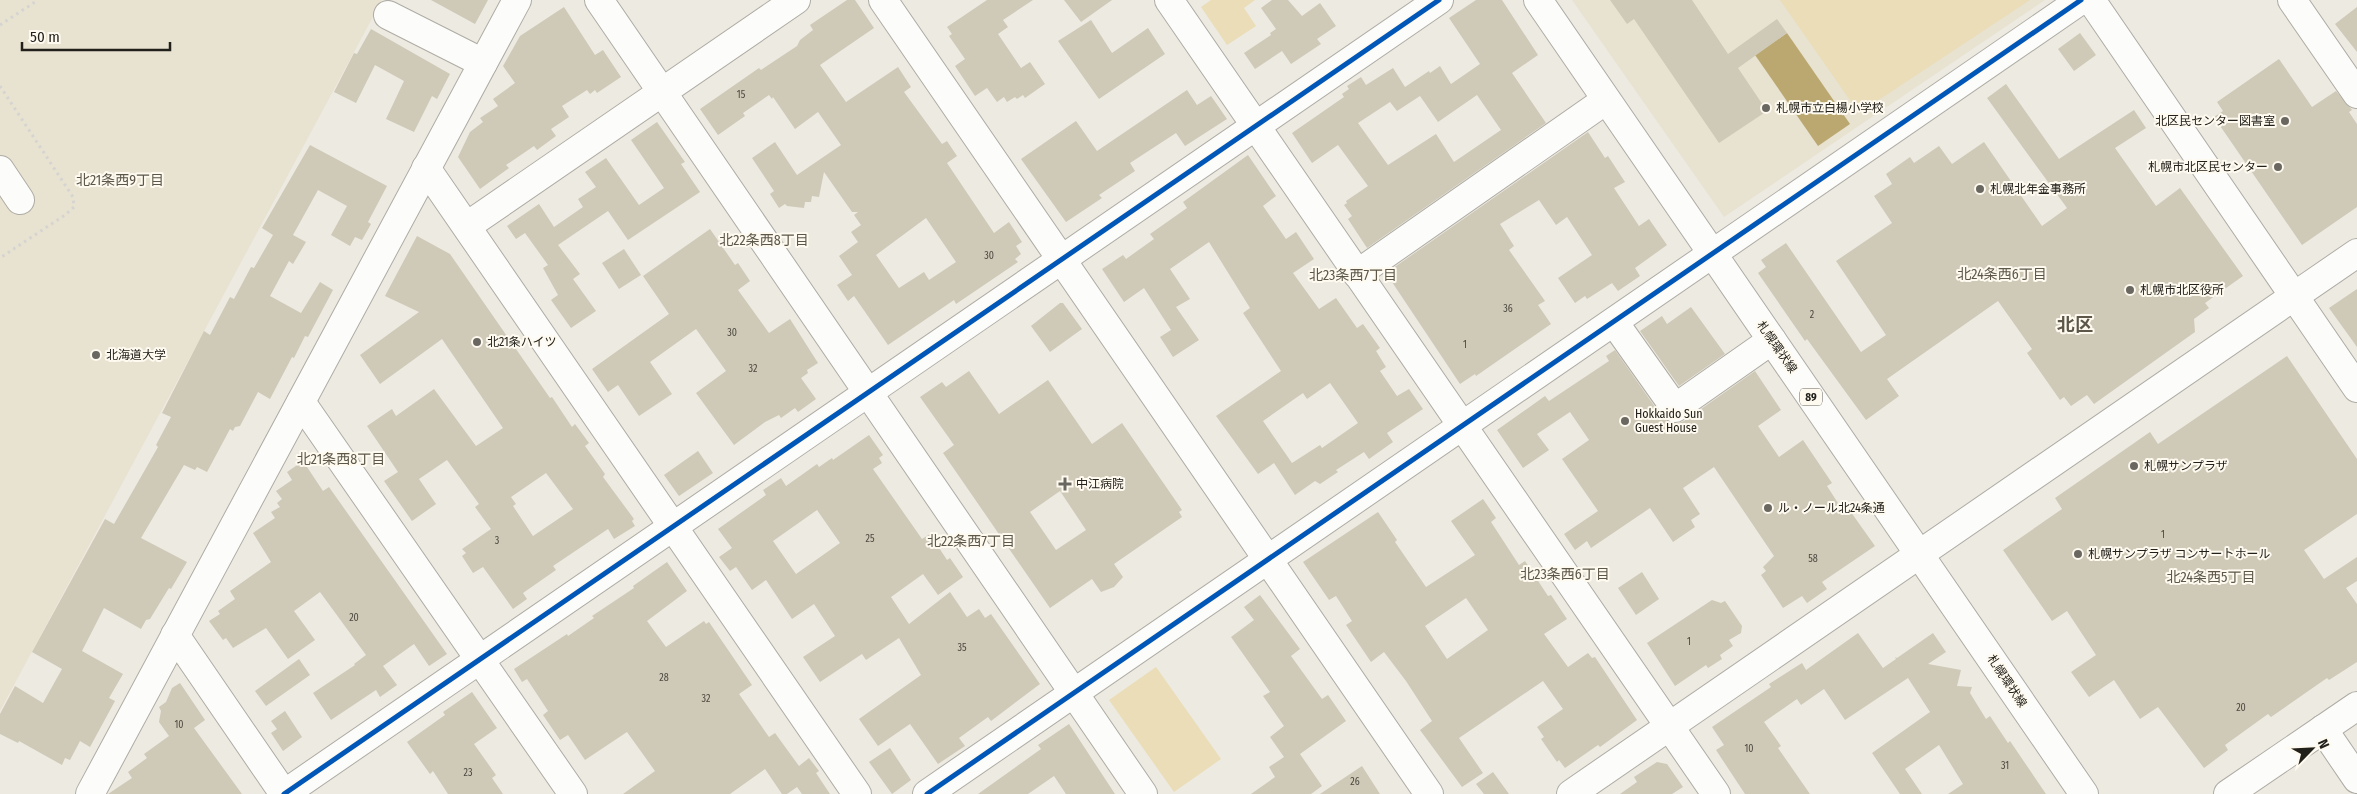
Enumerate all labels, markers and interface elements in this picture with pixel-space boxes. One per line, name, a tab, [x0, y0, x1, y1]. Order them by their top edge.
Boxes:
scale bar	[22, 20, 170, 52]
text: 50 m	[30, 28, 60, 46]
house number: 15	[737, 89, 746, 101]
place label: 札幌市立白楊小学校	[1776, 101, 1884, 115]
marker: 札幌市立白楊小学校	[1760, 102, 1772, 114]
place label: 北区民センター図書室	[2155, 114, 2275, 128]
marker: 北区民センター図書室	[2279, 115, 2291, 127]
place label: 札幌市北区民センター	[2148, 160, 2268, 174]
marker: 札幌市北区民センター	[2272, 161, 2284, 173]
district label: 北21条西9丁目	[76, 172, 164, 189]
place label: 札幌北年金事務所	[1990, 182, 2086, 196]
marker: 札幌北年金事務所	[1974, 183, 1986, 195]
district label: 北22条西8丁目	[719, 232, 809, 249]
house number: 30	[984, 250, 994, 262]
district label: 北24条西6丁目	[1957, 266, 2047, 283]
district label: 北23条西7丁目	[1309, 267, 1397, 284]
place label: 札幌市北区役所	[2140, 283, 2224, 297]
marker: 札幌市北区役所	[2124, 284, 2136, 296]
house number: 36	[1503, 303, 1513, 315]
house number: 2	[1810, 309, 1815, 321]
district label: 北区	[2057, 314, 2093, 336]
street label: 札幌環状線	[1754, 318, 1800, 376]
house number: 30	[727, 327, 737, 339]
place label: 北21条ハイツ	[487, 335, 556, 349]
marker: 北21条ハイツ	[471, 336, 483, 348]
house number: 1	[1463, 339, 1467, 351]
place label: 北海道大学	[106, 348, 166, 362]
marker: 北海道大学	[90, 349, 102, 361]
house number: 32	[749, 363, 758, 375]
road number: 89	[1800, 388, 1822, 406]
place label: Hokkaido Sun Guest House	[1635, 407, 1703, 435]
marker: Hokkaido Sun Guest House	[1619, 415, 1631, 427]
district label: 北21条西8丁目	[297, 451, 385, 468]
place label: 札幌サンプラザ	[2144, 459, 2228, 473]
marker: 札幌サンプラザ	[2128, 460, 2140, 472]
marker: 中江病院	[1058, 477, 1072, 491]
place label: 中江病院	[1076, 477, 1124, 491]
place label: ル・ノール北24条通	[1778, 501, 1885, 515]
marker: ル・ノール北24条通	[1762, 502, 1774, 514]
house number: 1	[2161, 529, 2165, 541]
house number: 25	[866, 533, 875, 545]
district label: 北22条西7丁目	[927, 533, 1015, 550]
house number: 3	[495, 535, 500, 547]
place label: 札幌サンプラザ コンサートホール	[2088, 547, 2270, 561]
marker: 札幌サンプラザ コンサートホール	[2072, 548, 2084, 560]
house number: 58	[1808, 553, 1818, 565]
district label: 北23条西6丁目	[1520, 566, 1610, 583]
district label: 北24条西5丁目	[2166, 569, 2256, 586]
house number: 20	[349, 612, 359, 624]
house number: 1	[1687, 636, 1691, 648]
house number: 35	[957, 642, 967, 654]
street label: 札幌環状線	[1984, 652, 2030, 710]
house number: 28	[659, 672, 669, 684]
house number: 32	[702, 693, 711, 705]
house number: 20	[2236, 702, 2246, 714]
house number: 10	[174, 719, 184, 731]
north arrow	[2287, 724, 2337, 774]
text: N	[2314, 737, 2333, 751]
house number: 10	[1744, 743, 1754, 755]
house number: 31	[2001, 760, 2009, 772]
house number: 23	[464, 767, 473, 779]
house number: 26	[1350, 776, 1360, 788]

